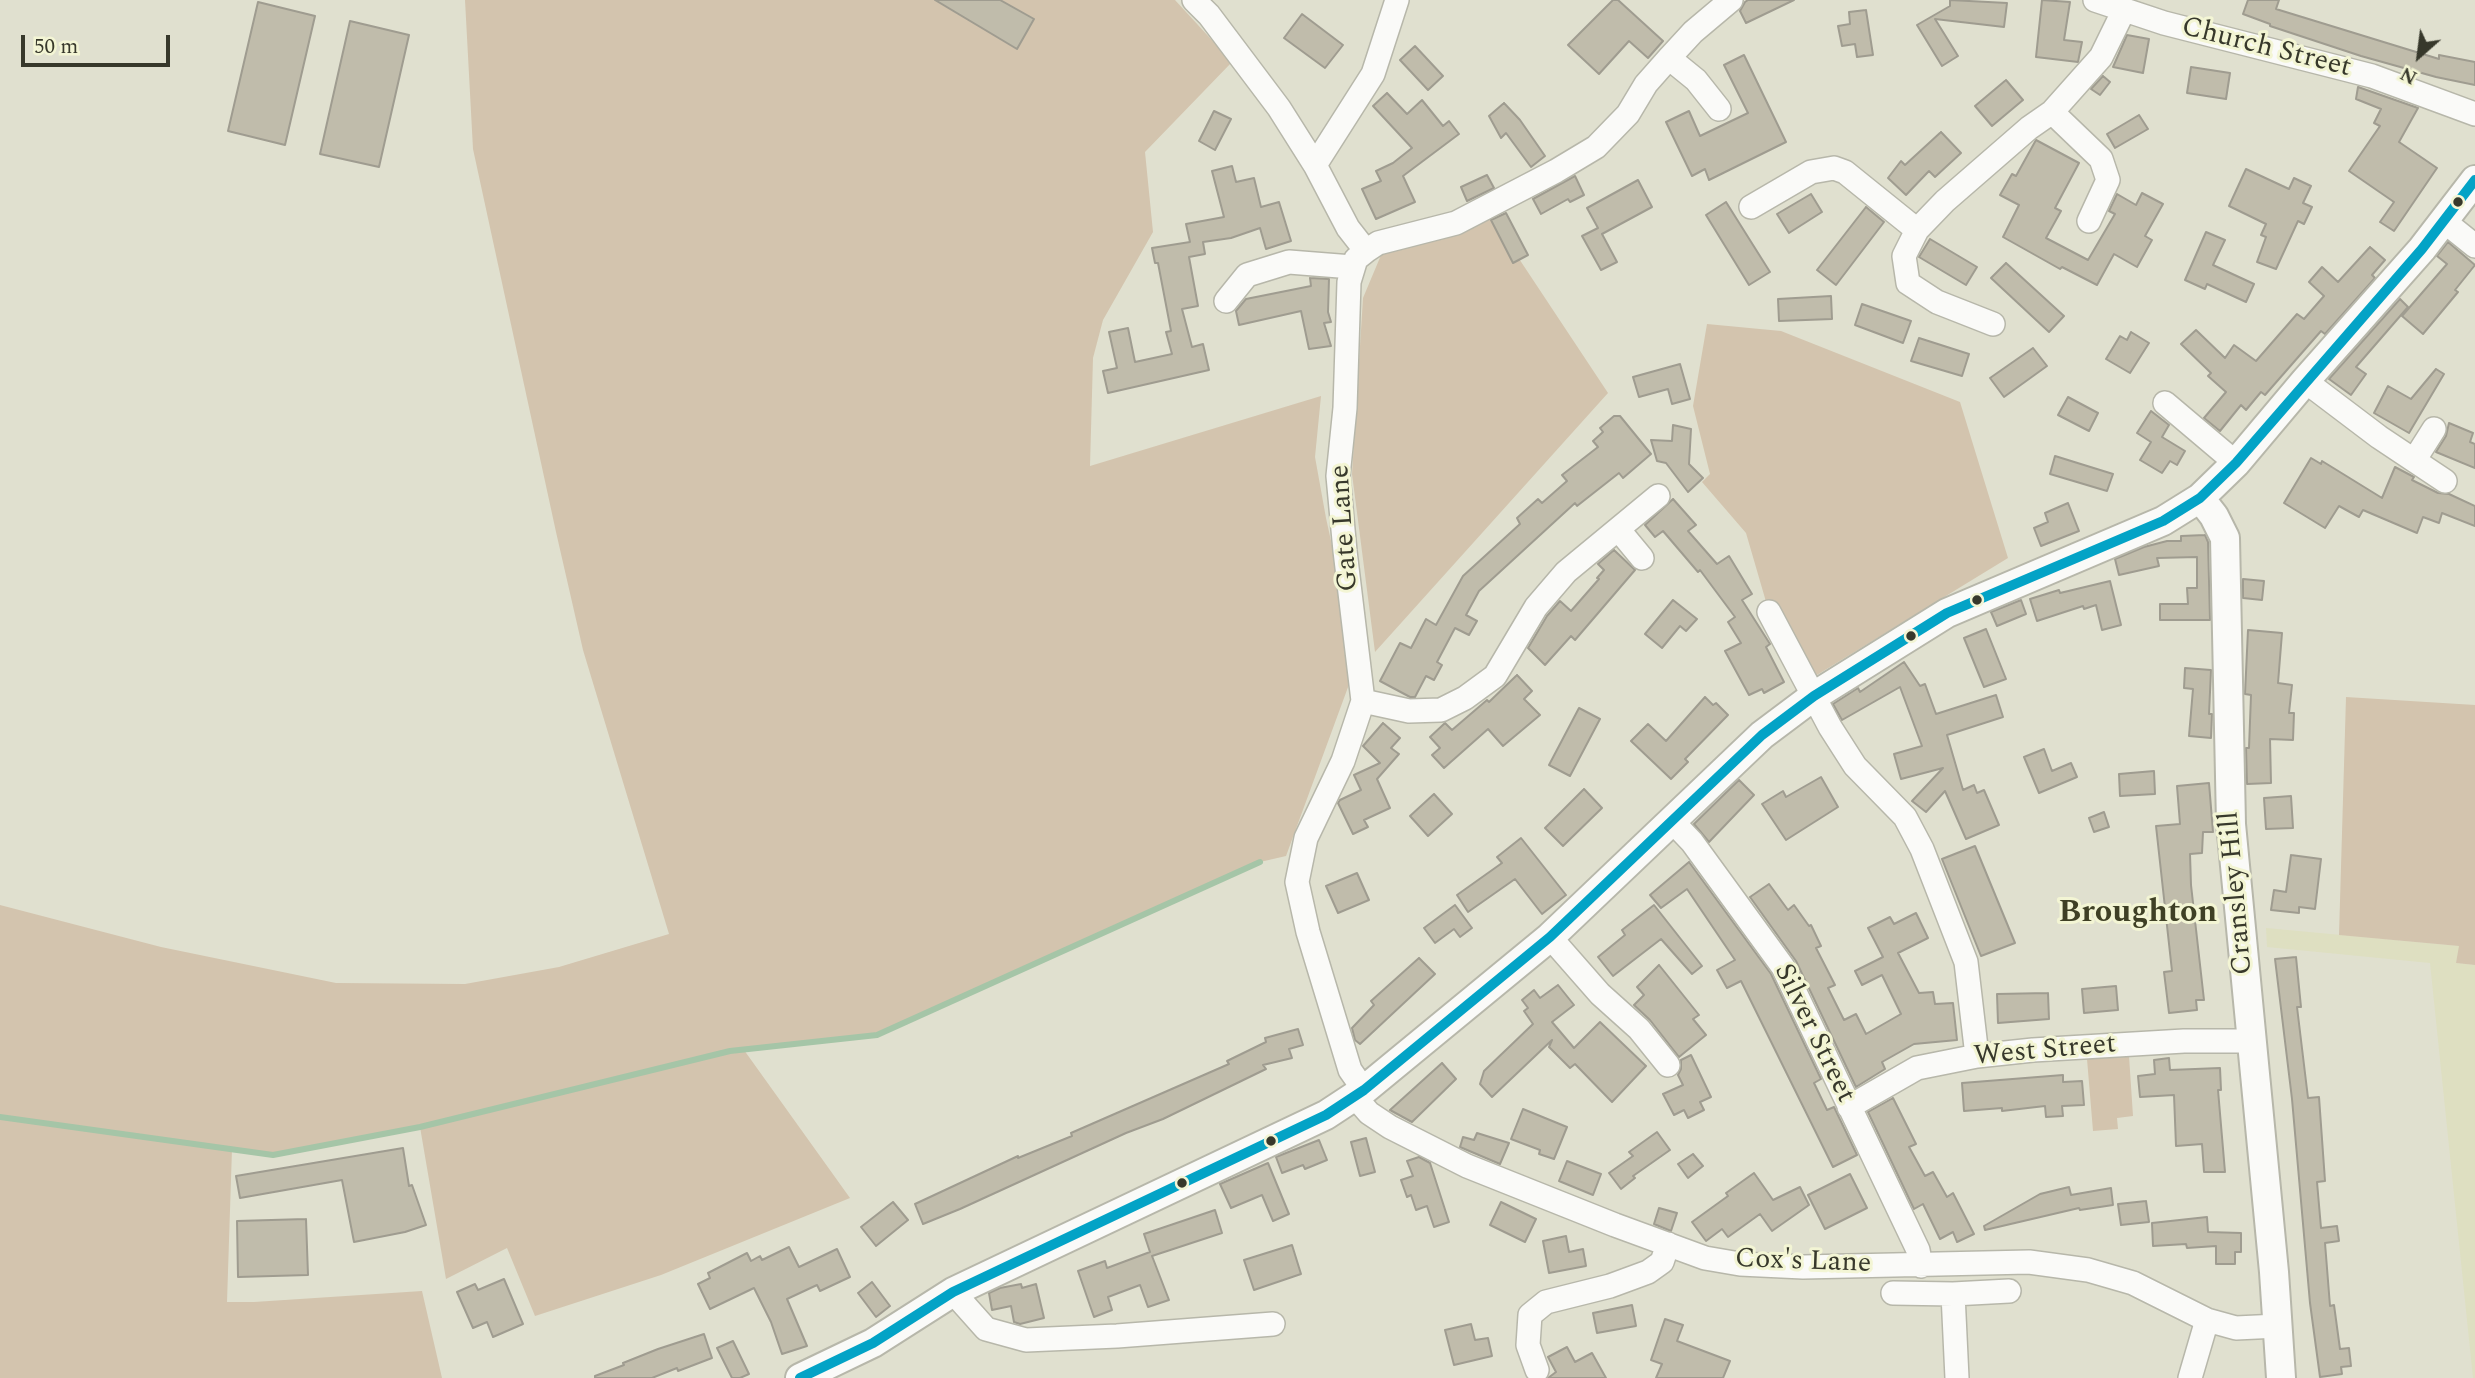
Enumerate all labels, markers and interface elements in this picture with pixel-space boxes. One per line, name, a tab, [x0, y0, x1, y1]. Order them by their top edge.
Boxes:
street label: Church Street	[2178, 12, 2354, 86]
scale bar	[24, 21, 173, 65]
north arrow	[2384, 21, 2454, 91]
text: 50 m	[34, 31, 78, 63]
text: N	[2395, 59, 2423, 91]
unlabelled marker	[2451, 195, 2465, 209]
street label: Gate Lane	[1325, 464, 1367, 592]
unlabelled marker	[1970, 593, 1984, 607]
unlabelled marker	[1904, 629, 1918, 643]
street label: Cransley Hill	[2214, 810, 2262, 976]
district label: Broughton	[2059, 896, 2217, 934]
street label: Silver Street	[1765, 959, 1861, 1109]
street label: West Street	[1972, 1029, 2118, 1075]
unlabelled marker	[1264, 1134, 1278, 1148]
unlabelled marker	[1175, 1176, 1189, 1190]
street label: Cox's Lane	[1734, 1244, 1872, 1282]

